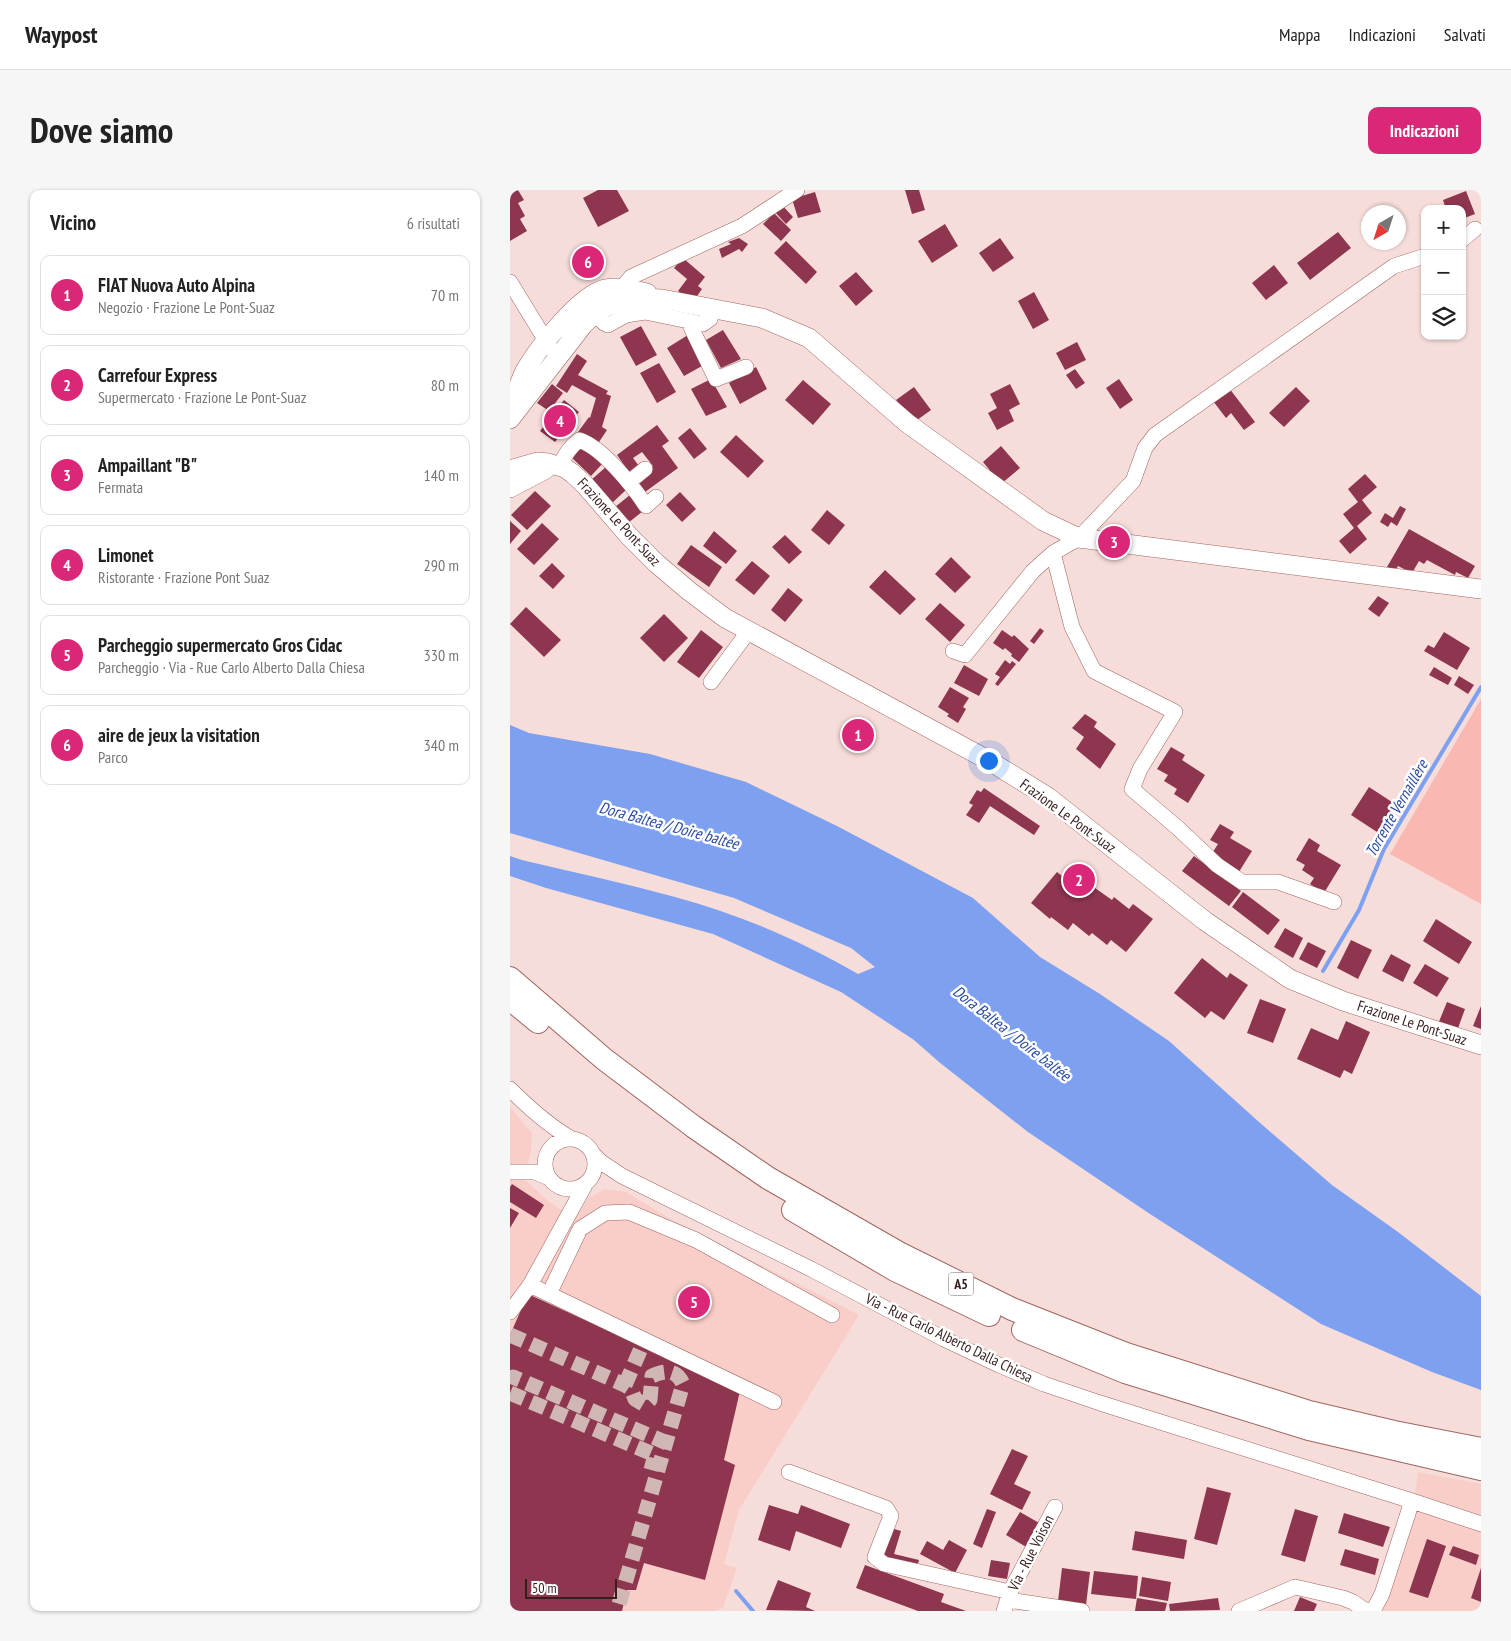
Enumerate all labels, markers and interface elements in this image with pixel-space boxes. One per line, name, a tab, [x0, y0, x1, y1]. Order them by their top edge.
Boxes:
text: Waypost	[25, 19, 98, 50]
text: Mappa	[1279, 23, 1320, 46]
text: Indicazioni	[1348, 23, 1416, 46]
text: Salvati	[1444, 23, 1486, 46]
text: Dove siamo	[30, 107, 173, 153]
button: Indicazioni	[1368, 107, 1481, 154]
north arrow	[1361, 205, 1406, 250]
map controls	[1421, 205, 1466, 340]
button: +	[1421, 205, 1466, 250]
text: Vicino	[50, 209, 96, 236]
text: 6 risultati	[407, 213, 460, 233]
pin: 6	[572, 243, 604, 281]
button: −	[1421, 250, 1466, 295]
text: FIAT Nuova Auto Alpina	[98, 273, 255, 297]
text: 1	[63, 285, 71, 305]
text: 70 m	[431, 285, 459, 305]
button: layers	[1421, 295, 1466, 340]
text: Negozio · Frazione Le Pont-Suaz	[98, 297, 275, 317]
text: Carrefour Express	[98, 363, 217, 387]
text: 2	[63, 375, 71, 395]
text: 80 m	[431, 375, 459, 395]
text: Supermercato · Frazione Le Pont-Suaz	[98, 387, 306, 407]
pin: 4	[544, 402, 576, 440]
text: Ampaillant "B"	[98, 453, 197, 477]
text: 3	[63, 465, 71, 485]
text: 140 m	[424, 465, 459, 485]
street label: Frazione Le Pont-Suaz	[573, 473, 665, 570]
text: Fermata	[98, 477, 143, 497]
pin: 3	[1098, 523, 1130, 561]
text: Limonet	[98, 543, 154, 567]
text: 4	[63, 555, 71, 575]
text: 290 m	[424, 555, 459, 575]
text: Ristorante · Frazione Pont Suaz	[98, 567, 270, 587]
text: Parcheggio supermercato Gros Cidac	[98, 633, 342, 657]
text: 5	[63, 645, 71, 665]
text: 330 m	[424, 645, 459, 665]
text: Parcheggio · Via - Rue Carlo Alberto Dalla Chiesa	[98, 657, 365, 677]
pin: 1	[842, 716, 874, 754]
text: aire de jeux la visitation	[98, 723, 260, 747]
text: 6	[63, 735, 71, 755]
text: 340 m	[424, 735, 459, 755]
text: Parco	[98, 747, 128, 767]
your location	[976, 748, 1002, 774]
water label: Torrente Vernaillère	[1360, 755, 1432, 860]
street label: Frazione Le Pont-Suaz	[1017, 774, 1120, 857]
water label: Dora Baltea / Doire baltée	[597, 797, 742, 854]
pin: 2	[1063, 861, 1095, 899]
water label: Dora Baltea / Doire baltée	[949, 981, 1076, 1086]
street label: Frazione Le Pont-Suaz	[1355, 996, 1469, 1049]
road number: A5	[948, 1272, 974, 1296]
pin: 5	[678, 1283, 710, 1321]
street label: Via - Rue Carlo Alberto Dalla Chiesa	[862, 1288, 1036, 1386]
street label: Via - Rue Voison	[1003, 1512, 1058, 1595]
scale bar	[525, 1576, 618, 1599]
text: 50 m	[532, 1579, 557, 1597]

